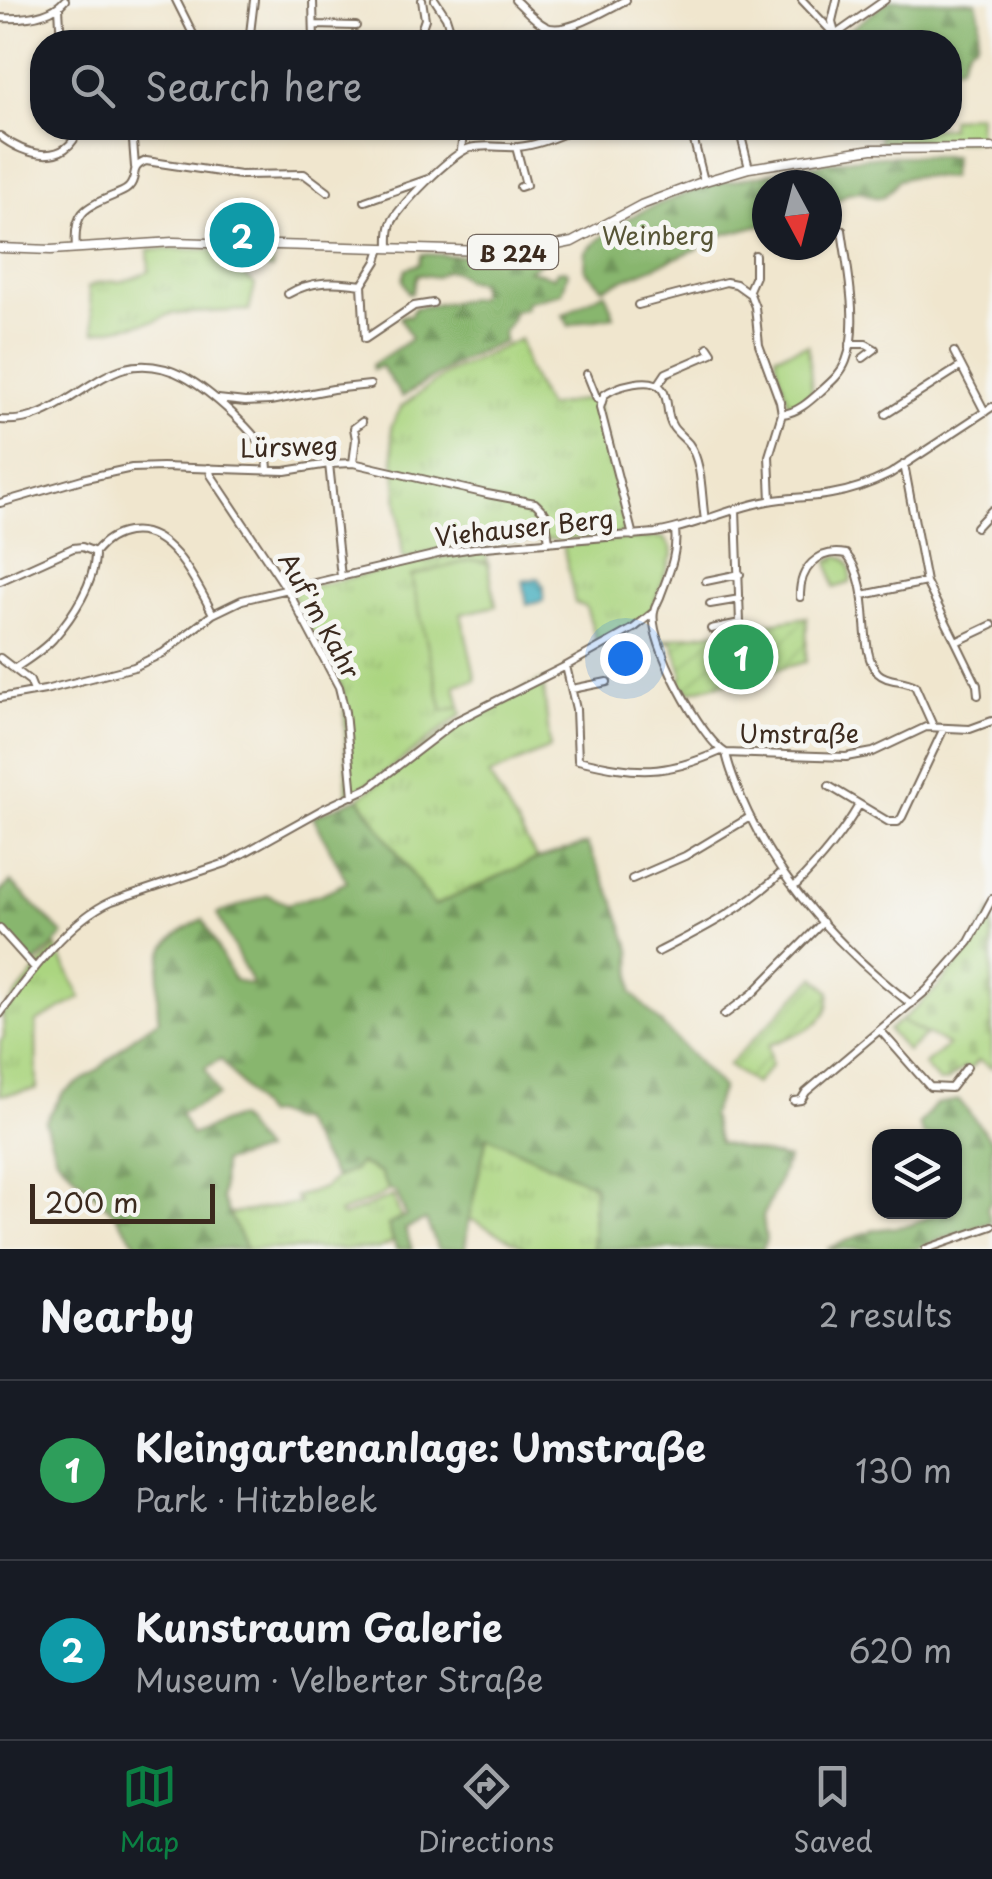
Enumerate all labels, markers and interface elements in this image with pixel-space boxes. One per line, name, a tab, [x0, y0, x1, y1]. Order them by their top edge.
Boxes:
search box	[30, 30, 962, 140]
text: Search here	[145, 57, 362, 114]
icon: search	[65, 58, 120, 113]
north arrow	[752, 170, 842, 260]
pin: 2	[210, 198, 274, 272]
park label: Weinberg	[602, 216, 714, 254]
road number: B 224	[468, 235, 558, 269]
street label: Lürsweg	[239, 425, 339, 467]
street label: Viehauser Berg	[433, 499, 615, 555]
street label: Auf'm Kahr	[270, 545, 371, 686]
pin: 1	[708, 620, 774, 694]
your location	[600, 633, 651, 684]
street label: Umstraße	[739, 714, 859, 752]
map controls	[872, 1129, 962, 1219]
button: layers	[872, 1129, 962, 1219]
scale bar	[30, 1179, 215, 1224]
text: 200 m	[45, 1180, 138, 1223]
text: Nearby	[40, 1283, 194, 1346]
text: 2 results	[819, 1290, 952, 1338]
text: Kleingartenanlage: Umstraße	[135, 1418, 706, 1475]
text: 1	[65, 1446, 80, 1494]
text: 130 m	[855, 1446, 952, 1494]
text: Park · Hitzbleek	[135, 1475, 378, 1523]
text: Kunstraum Galerie	[135, 1598, 503, 1655]
text: 2	[61, 1626, 84, 1674]
text: 620 m	[849, 1626, 952, 1674]
text: Museum · Velberter Straße	[135, 1655, 543, 1703]
tab: Map	[119, 1759, 179, 1862]
tab: Directions	[418, 1759, 554, 1862]
tab: Saved	[793, 1759, 873, 1862]

